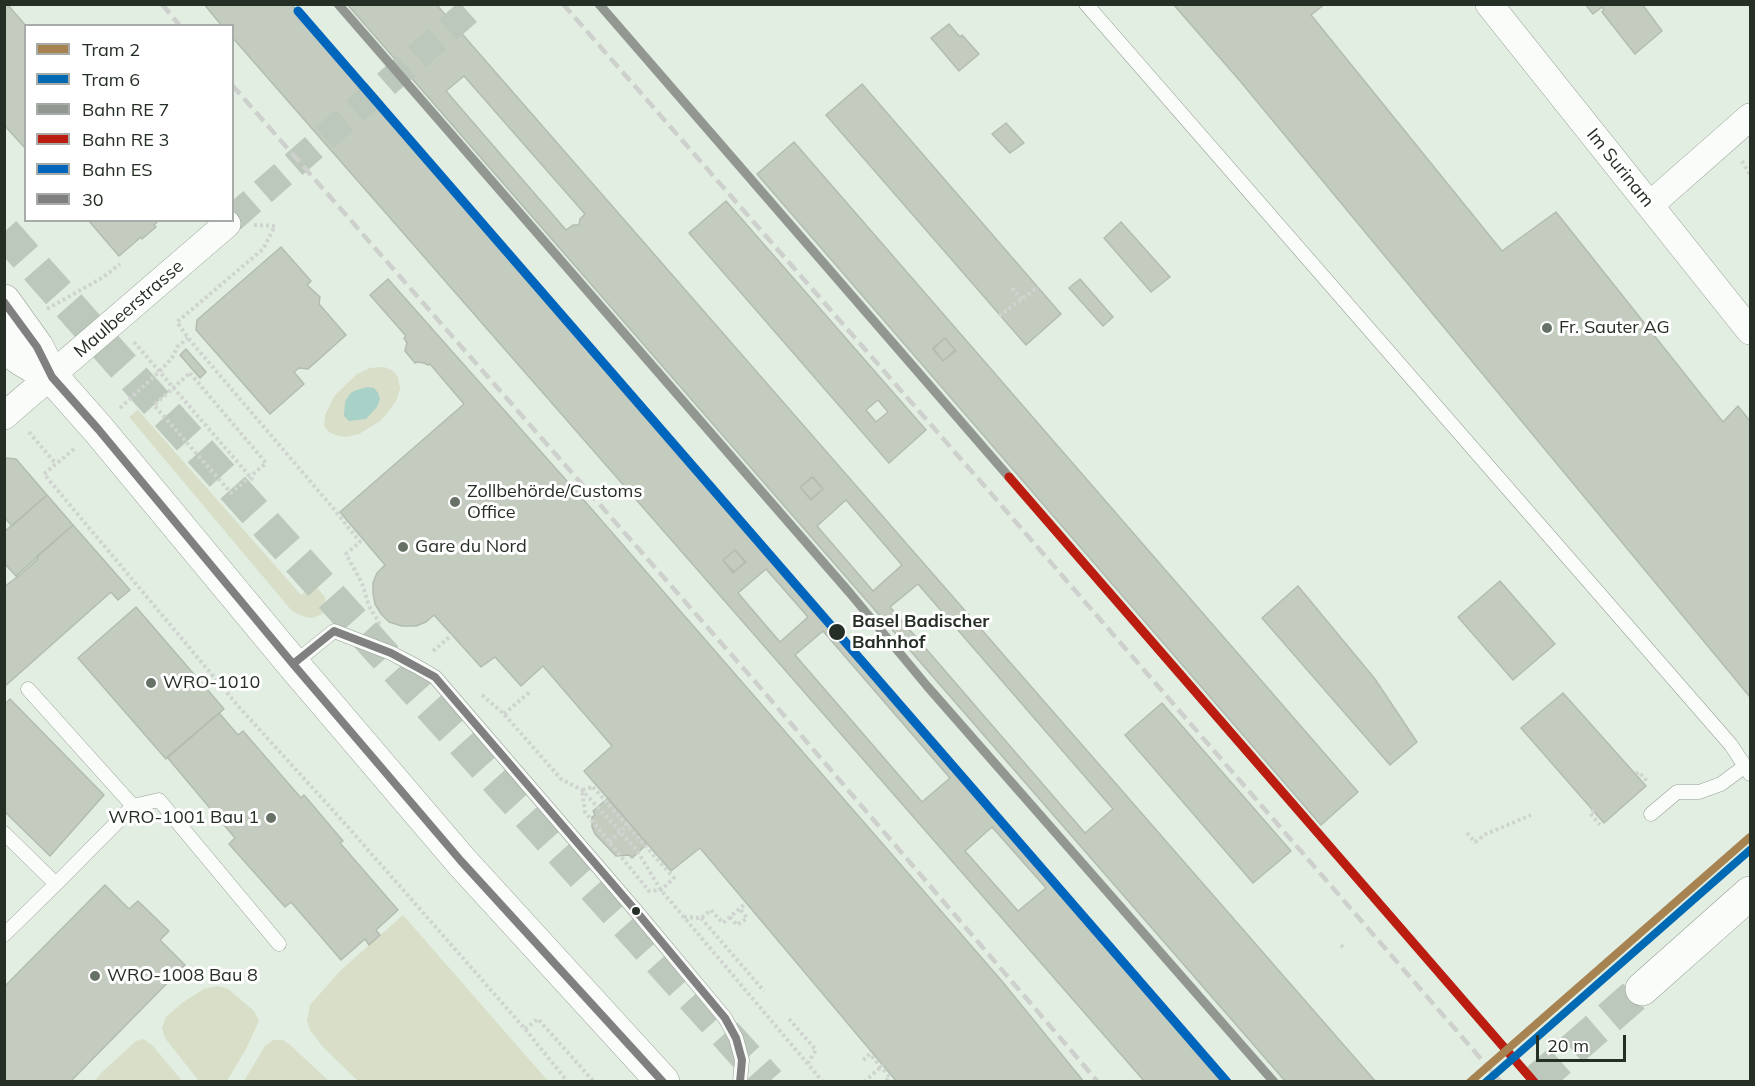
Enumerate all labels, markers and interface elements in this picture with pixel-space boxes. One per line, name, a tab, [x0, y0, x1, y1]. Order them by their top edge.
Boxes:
legend	[24, 24, 234, 222]
text: Tram 2	[82, 38, 140, 61]
text: Tram 6	[82, 68, 140, 91]
text: Bahn RE 7	[82, 98, 169, 121]
street label: Im Surinam	[1582, 124, 1658, 212]
text: Bahn RE 3	[82, 128, 169, 151]
text: Bahn ES	[82, 158, 152, 181]
text: 30	[82, 188, 104, 211]
street label: Maulbeerstrasse	[70, 256, 188, 362]
place label: Fr. Sauter AG	[1559, 317, 1670, 339]
marker: Fr. Sauter AG	[1540, 321, 1554, 335]
place label: Zollbehörde/Customs Office	[467, 481, 642, 524]
marker: Zollbehörde/Customs Office	[448, 495, 462, 509]
place label: Gare du Nord	[415, 536, 527, 558]
marker: Gare du Nord	[396, 540, 410, 554]
place label: Basel Badischer Bahnhof	[852, 611, 989, 654]
marker: Basel Badischer Bahnhof	[827, 622, 847, 642]
place label: WRO-1010	[163, 672, 260, 694]
marker: WRO-1010	[144, 676, 158, 690]
place label: WRO-1001 Bau 1	[108, 807, 259, 829]
marker: WRO-1001 Bau 1	[264, 811, 278, 825]
unlabelled marker	[630, 905, 642, 917]
place label: WRO-1008 Bau 8	[107, 965, 258, 987]
marker: WRO-1008 Bau 8	[88, 969, 102, 983]
scale bar	[1539, 1023, 1629, 1061]
text: 20 m	[1547, 1034, 1589, 1057]

